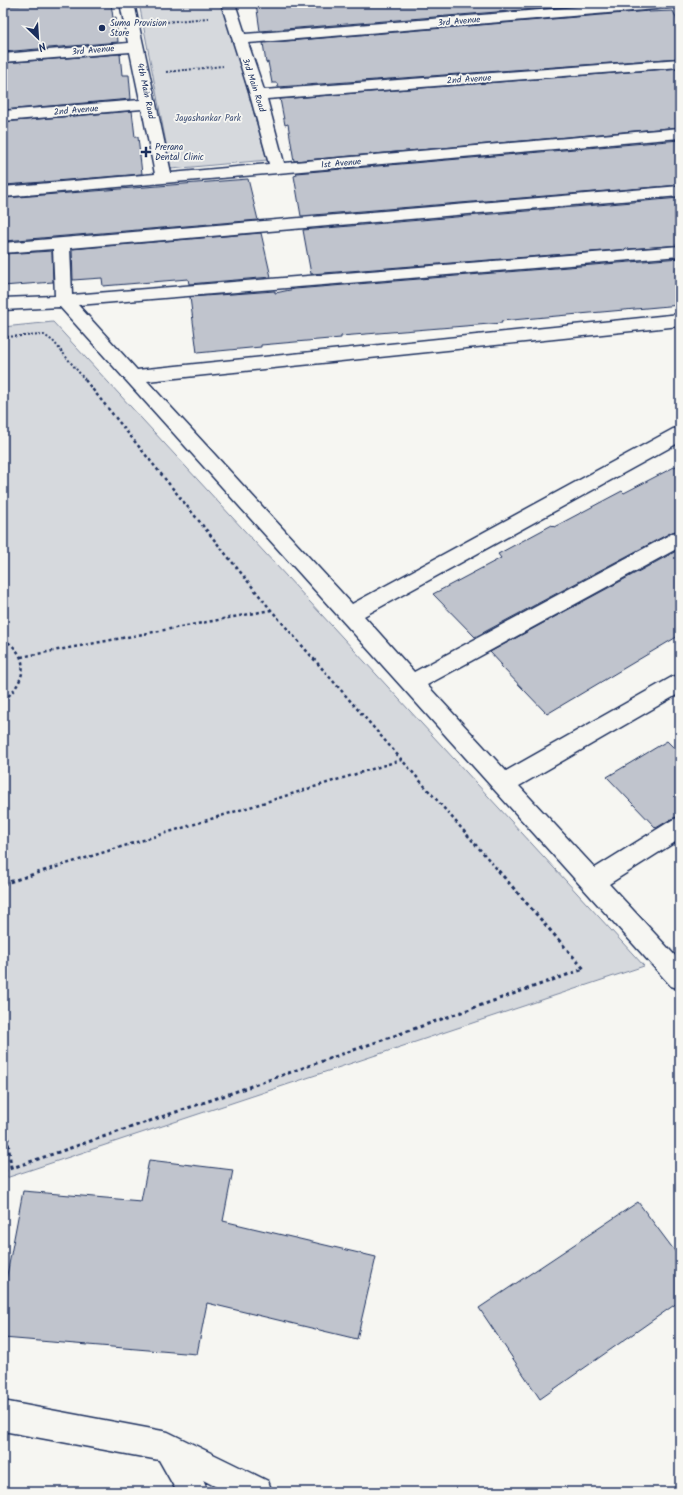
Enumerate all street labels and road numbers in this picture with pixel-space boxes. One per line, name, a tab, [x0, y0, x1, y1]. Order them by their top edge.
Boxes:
street label: 3rd Avenue	[437, 12, 481, 31]
street label: 3rd Avenue	[71, 41, 115, 60]
street label: 3rd Main Road	[238, 56, 269, 115]
street label: 4th Main Road	[132, 62, 159, 121]
street label: 2nd Avenue	[446, 70, 492, 89]
street label: 2nd Avenue	[53, 101, 99, 120]
street label: 1st Avenue	[320, 154, 362, 173]

